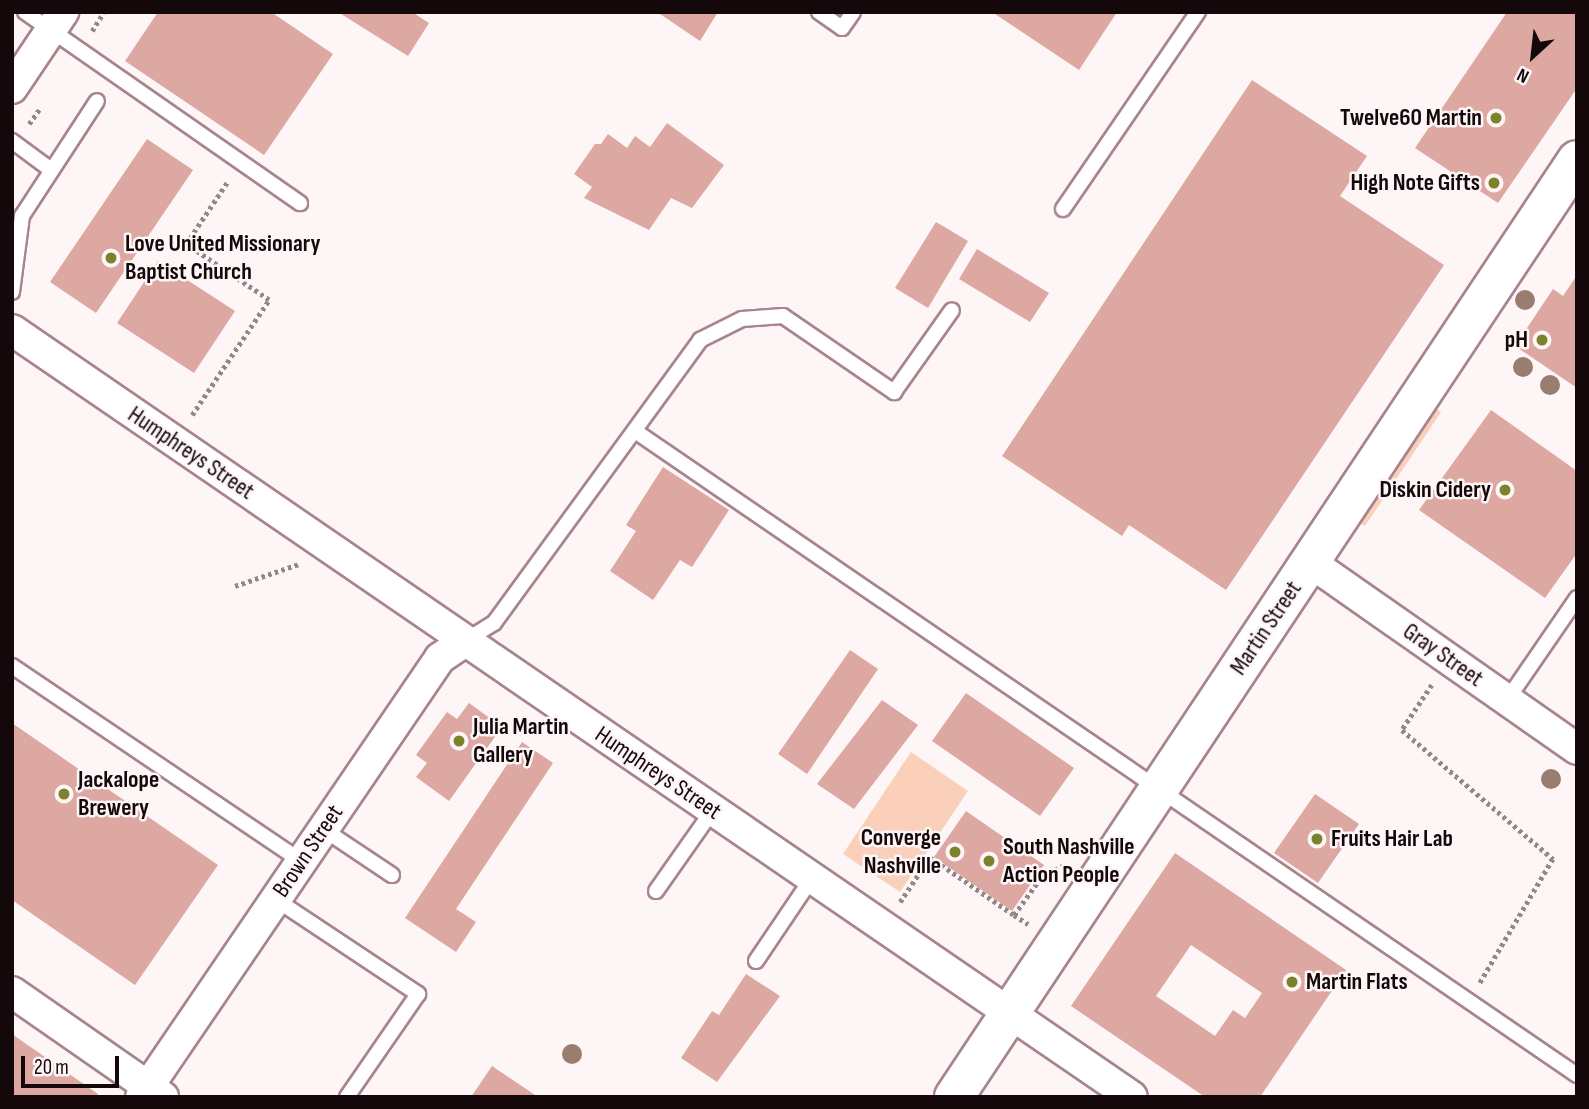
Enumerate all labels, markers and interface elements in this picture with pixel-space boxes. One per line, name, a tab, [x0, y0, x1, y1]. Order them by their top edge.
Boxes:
north arrow	[1498, 21, 1568, 91]
text: N	[1513, 63, 1533, 88]
place label: Twelve60 Martin	[1340, 104, 1482, 132]
marker: Twelve60 Martin	[1488, 110, 1504, 126]
place label: High Note Gifts	[1350, 169, 1480, 197]
marker: High Note Gifts	[1486, 175, 1502, 191]
place label: Love United Missionary Baptist Church	[125, 230, 320, 286]
marker: Love United Missionary Baptist Church	[103, 250, 119, 266]
place label: pH	[1505, 326, 1528, 354]
marker: pH	[1534, 332, 1550, 348]
street label: Humphreys Street	[122, 400, 260, 506]
place label: Diskin Cidery	[1380, 476, 1491, 504]
marker: Diskin Cidery	[1497, 482, 1513, 498]
street label: Martin Street	[1224, 576, 1308, 680]
street label: Gray Street	[1397, 617, 1489, 693]
place label: Julia Martin Gallery	[473, 713, 569, 769]
street label: Humphreys Street	[589, 720, 727, 826]
marker: Julia Martin Gallery	[451, 733, 467, 749]
place label: Jackalope Brewery	[78, 766, 159, 822]
marker: Jackalope Brewery	[56, 786, 72, 802]
street label: Brown Street	[267, 799, 349, 903]
place label: Converge Nashville	[861, 824, 941, 880]
place label: Fruits Hair Lab	[1331, 825, 1453, 853]
marker: Fruits Hair Lab	[1309, 831, 1325, 847]
place label: South Nashville Action People	[1003, 833, 1134, 889]
marker: Converge Nashville	[947, 844, 963, 860]
marker: South Nashville Action People	[981, 853, 997, 869]
place label: Martin Flats	[1306, 968, 1408, 996]
marker: Martin Flats	[1284, 974, 1300, 990]
scale bar	[24, 1042, 122, 1086]
text: 20 m	[34, 1055, 69, 1080]

